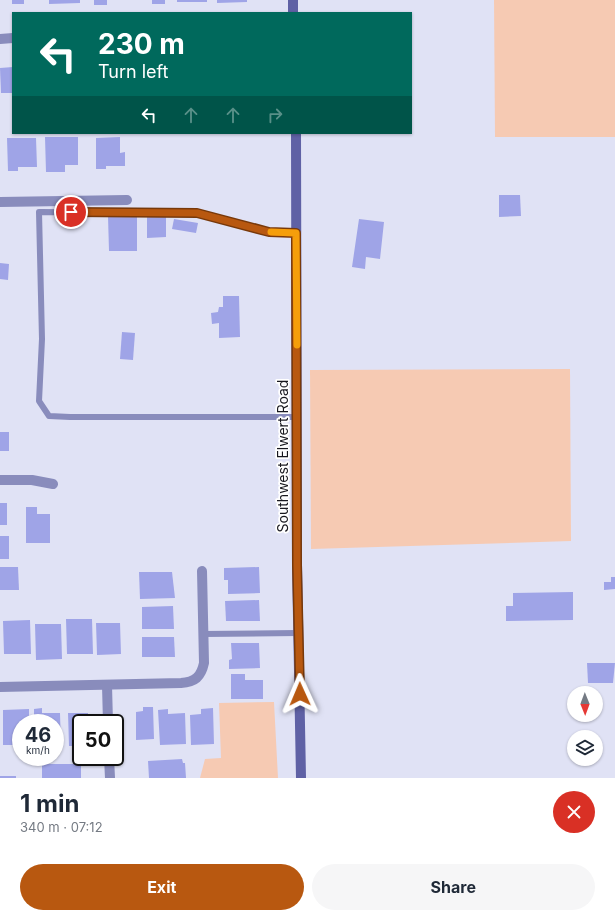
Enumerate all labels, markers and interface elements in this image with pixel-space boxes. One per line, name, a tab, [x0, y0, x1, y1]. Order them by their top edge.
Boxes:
text: 230 m	[98, 27, 185, 61]
icon: left	[32, 28, 84, 80]
text: Turn left	[98, 61, 168, 82]
icon: left	[138, 104, 160, 126]
icon: ahead	[180, 104, 202, 126]
icon: ahead	[222, 104, 244, 126]
icon: right	[264, 104, 286, 126]
pin	[54, 195, 88, 229]
icon: arrive	[60, 201, 82, 223]
street label: Southwest Elwert Road	[274, 380, 291, 532]
position arrow	[279, 673, 321, 715]
north arrow	[567, 686, 603, 722]
map controls	[567, 686, 603, 766]
speed limit sign: 50	[72, 714, 124, 766]
text: 46	[25, 723, 51, 747]
button: layers	[567, 730, 603, 766]
text: km/h	[26, 744, 50, 756]
text: 1 min	[20, 789, 79, 818]
button: close	[553, 791, 595, 833]
text: 340 m · 07:12	[20, 819, 103, 835]
button: Exit	[20, 864, 304, 910]
button: Share	[312, 864, 595, 910]

